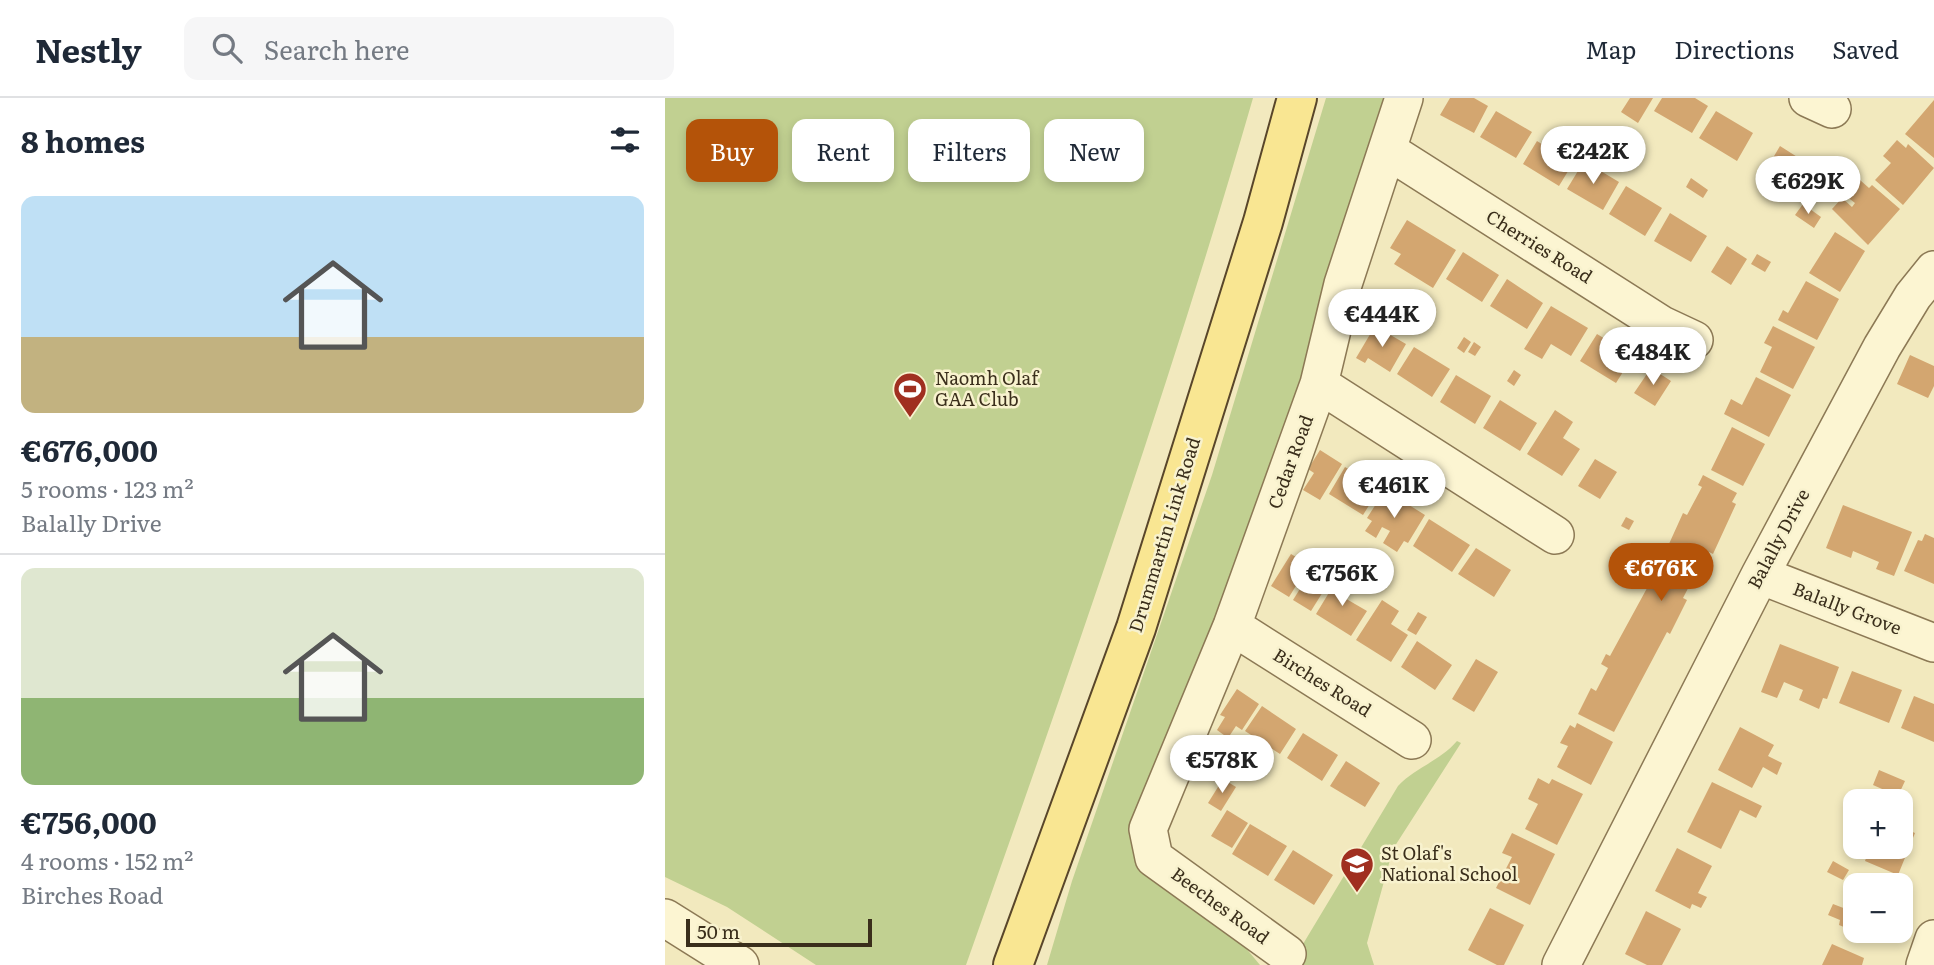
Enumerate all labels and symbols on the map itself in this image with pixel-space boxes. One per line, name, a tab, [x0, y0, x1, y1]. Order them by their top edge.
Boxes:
pin: €242K	[1544, 126, 1642, 186]
pin: €629K	[1759, 156, 1857, 216]
street label: Cherries Road	[1481, 202, 1598, 289]
pin: €444K	[1333, 289, 1431, 349]
pin: €484K	[1604, 328, 1702, 387]
place label: Naomh Olaf GAA Club	[935, 364, 1040, 412]
sports icon: Naomh Olaf GAA Club	[891, 370, 929, 419]
street label: Cedar Road	[1260, 411, 1319, 512]
street label: Drummartin Link Road	[1121, 434, 1206, 636]
pin: €461K	[1345, 460, 1443, 520]
street label: Balally Drive	[1740, 483, 1815, 593]
pin: €676K	[1612, 544, 1710, 603]
pin: €756K	[1293, 548, 1391, 608]
street label: Balally Grove	[1789, 574, 1906, 641]
street label: Birches Road	[1268, 641, 1377, 723]
pin: €578K	[1173, 736, 1271, 795]
place label: St Olaf's National School	[1381, 839, 1517, 887]
school or university icon: St Olaf's National School	[1338, 845, 1376, 894]
street label: Beeches Road	[1166, 860, 1276, 950]
scale bar	[686, 916, 871, 948]

